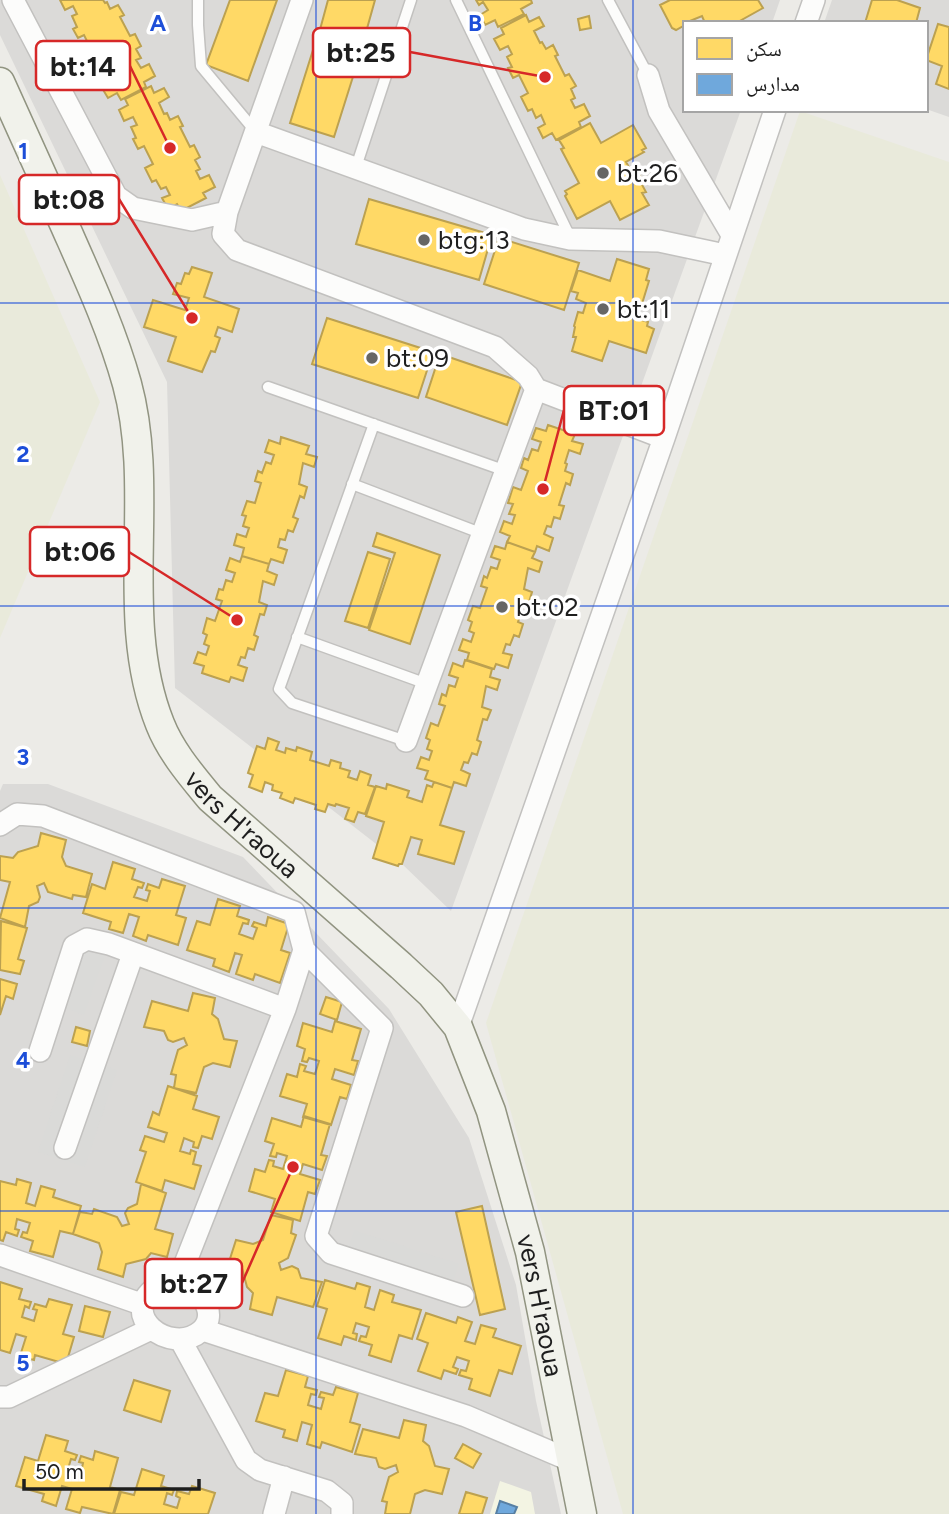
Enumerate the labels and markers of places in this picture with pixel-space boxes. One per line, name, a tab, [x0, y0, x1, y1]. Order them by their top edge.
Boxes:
callout: bt:25	[313, 28, 410, 77]
callout: bt:14	[36, 41, 130, 90]
place label: bt:26	[617, 157, 678, 189]
marker: bt:26	[595, 165, 611, 181]
callout: bt:08	[19, 175, 119, 224]
place label: btg:13	[438, 224, 510, 256]
marker: btg:13	[416, 232, 432, 248]
place label: bt:11	[617, 293, 670, 325]
marker: bt:11	[595, 301, 611, 317]
place label: bt:09	[386, 342, 449, 374]
marker: bt:09	[364, 350, 380, 366]
callout: BT:01	[564, 386, 664, 435]
callout: bt:06	[30, 527, 129, 576]
place label: bt:02	[516, 591, 579, 623]
marker: bt:02	[494, 599, 510, 615]
callout: bt:27	[145, 1259, 242, 1308]

